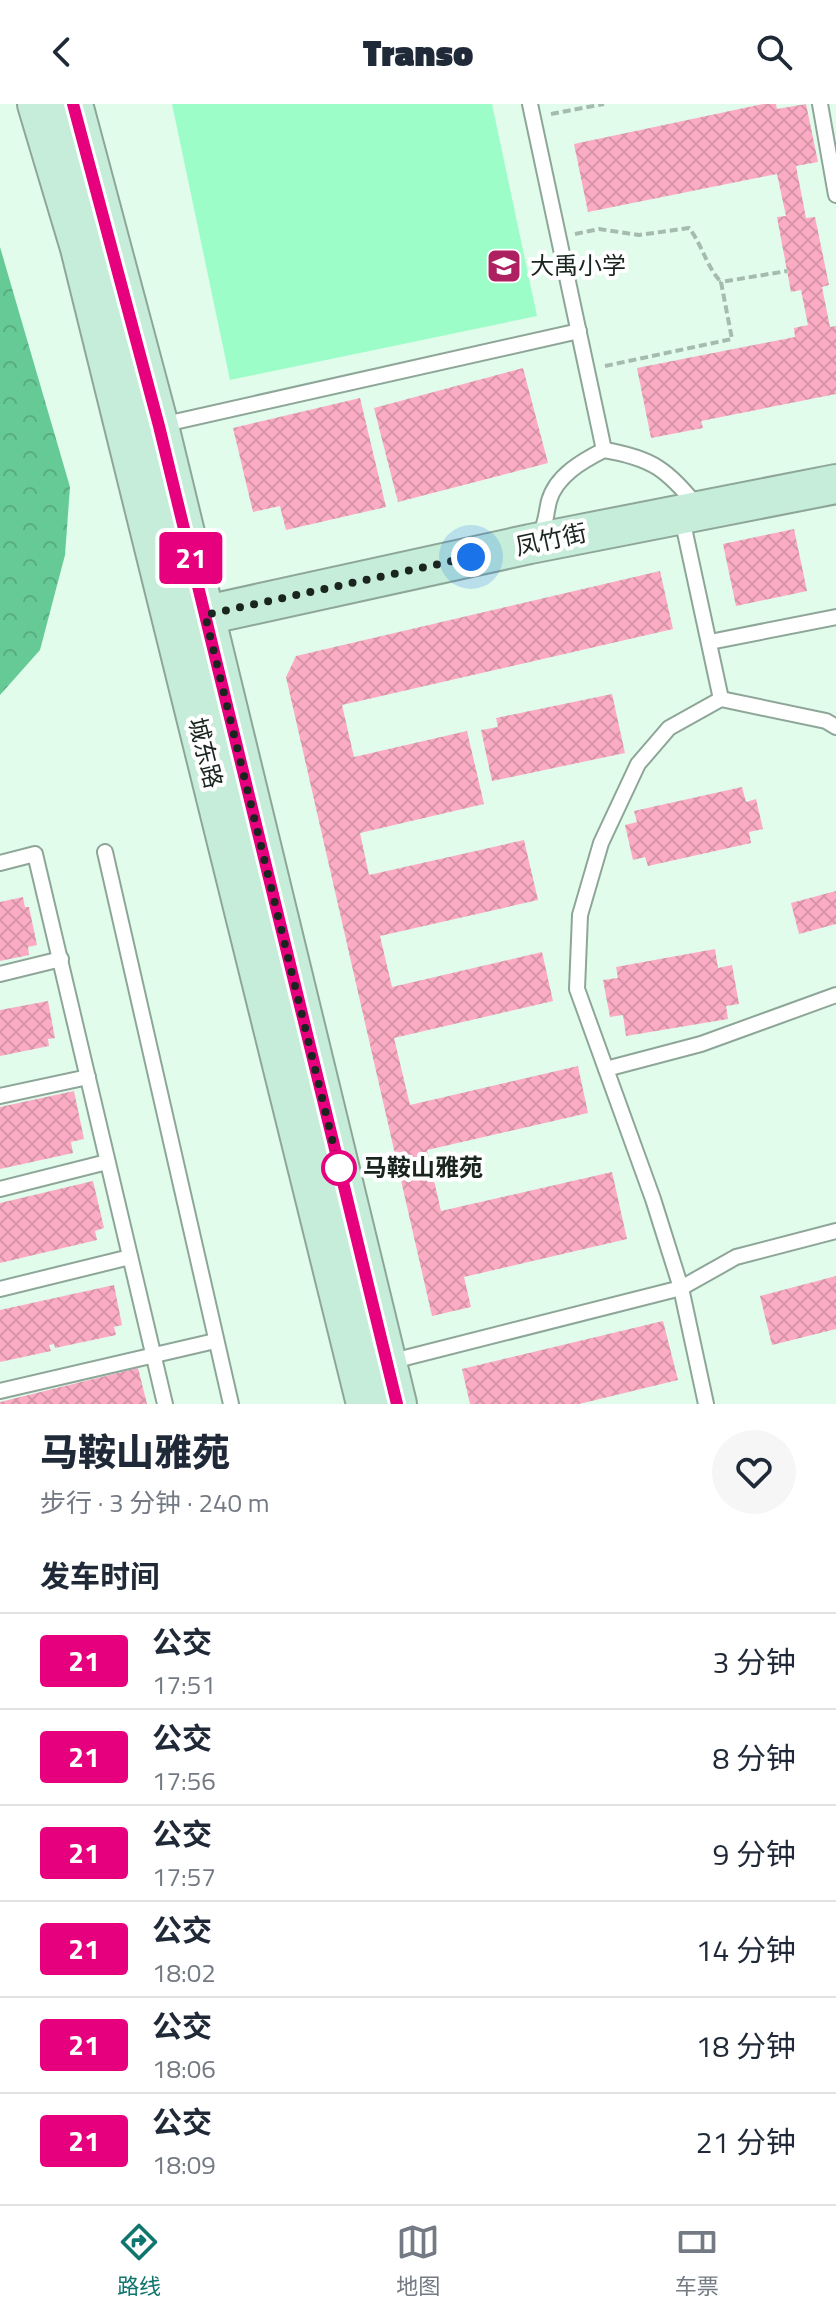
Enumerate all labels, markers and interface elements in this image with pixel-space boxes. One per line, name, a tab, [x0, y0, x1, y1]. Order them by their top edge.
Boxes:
text: Transo	[363, 25, 473, 80]
icon: back	[40, 30, 84, 74]
icon: search	[752, 30, 796, 74]
school or university icon: 大禹小学	[485, 247, 523, 285]
place label: 大禹小学	[530, 247, 626, 283]
street label: 凤竹街	[512, 514, 590, 564]
line badge: 21	[155, 532, 227, 584]
text: 21	[175, 536, 207, 579]
your location	[451, 537, 491, 577]
street label: 城东路	[180, 713, 232, 792]
place label: 马鞍山雅苑	[363, 1149, 483, 1185]
marker: 马鞍山雅苑	[322, 1151, 356, 1185]
text: 马鞍山雅苑	[40, 1423, 230, 1481]
button: heart	[712, 1430, 796, 1514]
text: 步行 · 3 分钟 · 240 m	[40, 1483, 270, 1522]
text: 发车时间	[40, 1553, 160, 1599]
text: 公交	[152, 1619, 212, 1665]
text: 21	[68, 1639, 100, 1682]
text: 3 分钟	[713, 1639, 796, 1685]
text: 17:51	[152, 1665, 216, 1704]
text: 公交	[152, 1715, 212, 1761]
text: 21	[68, 1735, 100, 1778]
text: 8 分钟	[713, 1735, 796, 1781]
text: 17:56	[152, 1761, 216, 1800]
text: 公交	[152, 1811, 212, 1857]
text: 21	[68, 1831, 100, 1874]
text: 9 分钟	[713, 1831, 796, 1877]
text: 17:57	[152, 1857, 216, 1896]
text: 公交	[152, 1907, 212, 1953]
text: 21	[68, 1927, 100, 1970]
text: 14 分钟	[696, 1927, 796, 1973]
text: 18:02	[152, 1953, 216, 1992]
text: 公交	[152, 2003, 212, 2049]
text: 21	[68, 2023, 100, 2066]
text: 18 分钟	[696, 2023, 796, 2069]
text: 18:06	[152, 2049, 216, 2088]
text: 公交	[152, 2099, 212, 2145]
text: 21	[68, 2119, 100, 2162]
text: 21 分钟	[696, 2119, 796, 2165]
text: 18:09	[152, 2145, 216, 2184]
tab: 路线	[117, 2220, 161, 2303]
tab: 地图	[396, 2220, 440, 2303]
tab: 车票	[675, 2220, 719, 2303]

